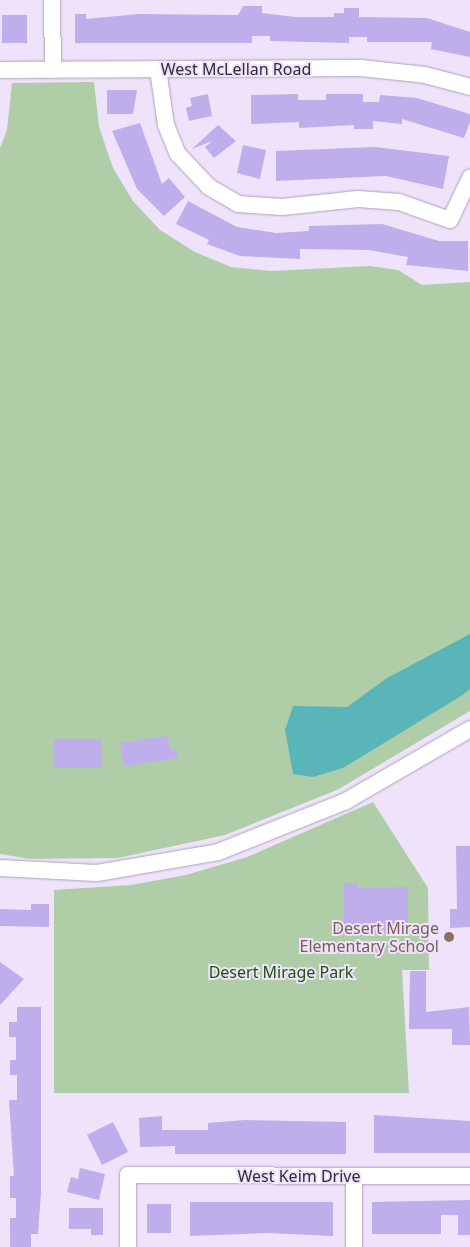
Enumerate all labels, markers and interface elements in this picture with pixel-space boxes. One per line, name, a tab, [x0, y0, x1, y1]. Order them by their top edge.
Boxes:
street label: West McLellan Road	[161, 59, 311, 79]
place label: Desert Mirage Elementary School	[300, 918, 439, 956]
marker: Desert Mirage Elementary School	[443, 931, 455, 943]
park label: Desert Mirage Park	[209, 962, 353, 982]
street label: West Keim Drive	[238, 1166, 360, 1186]

